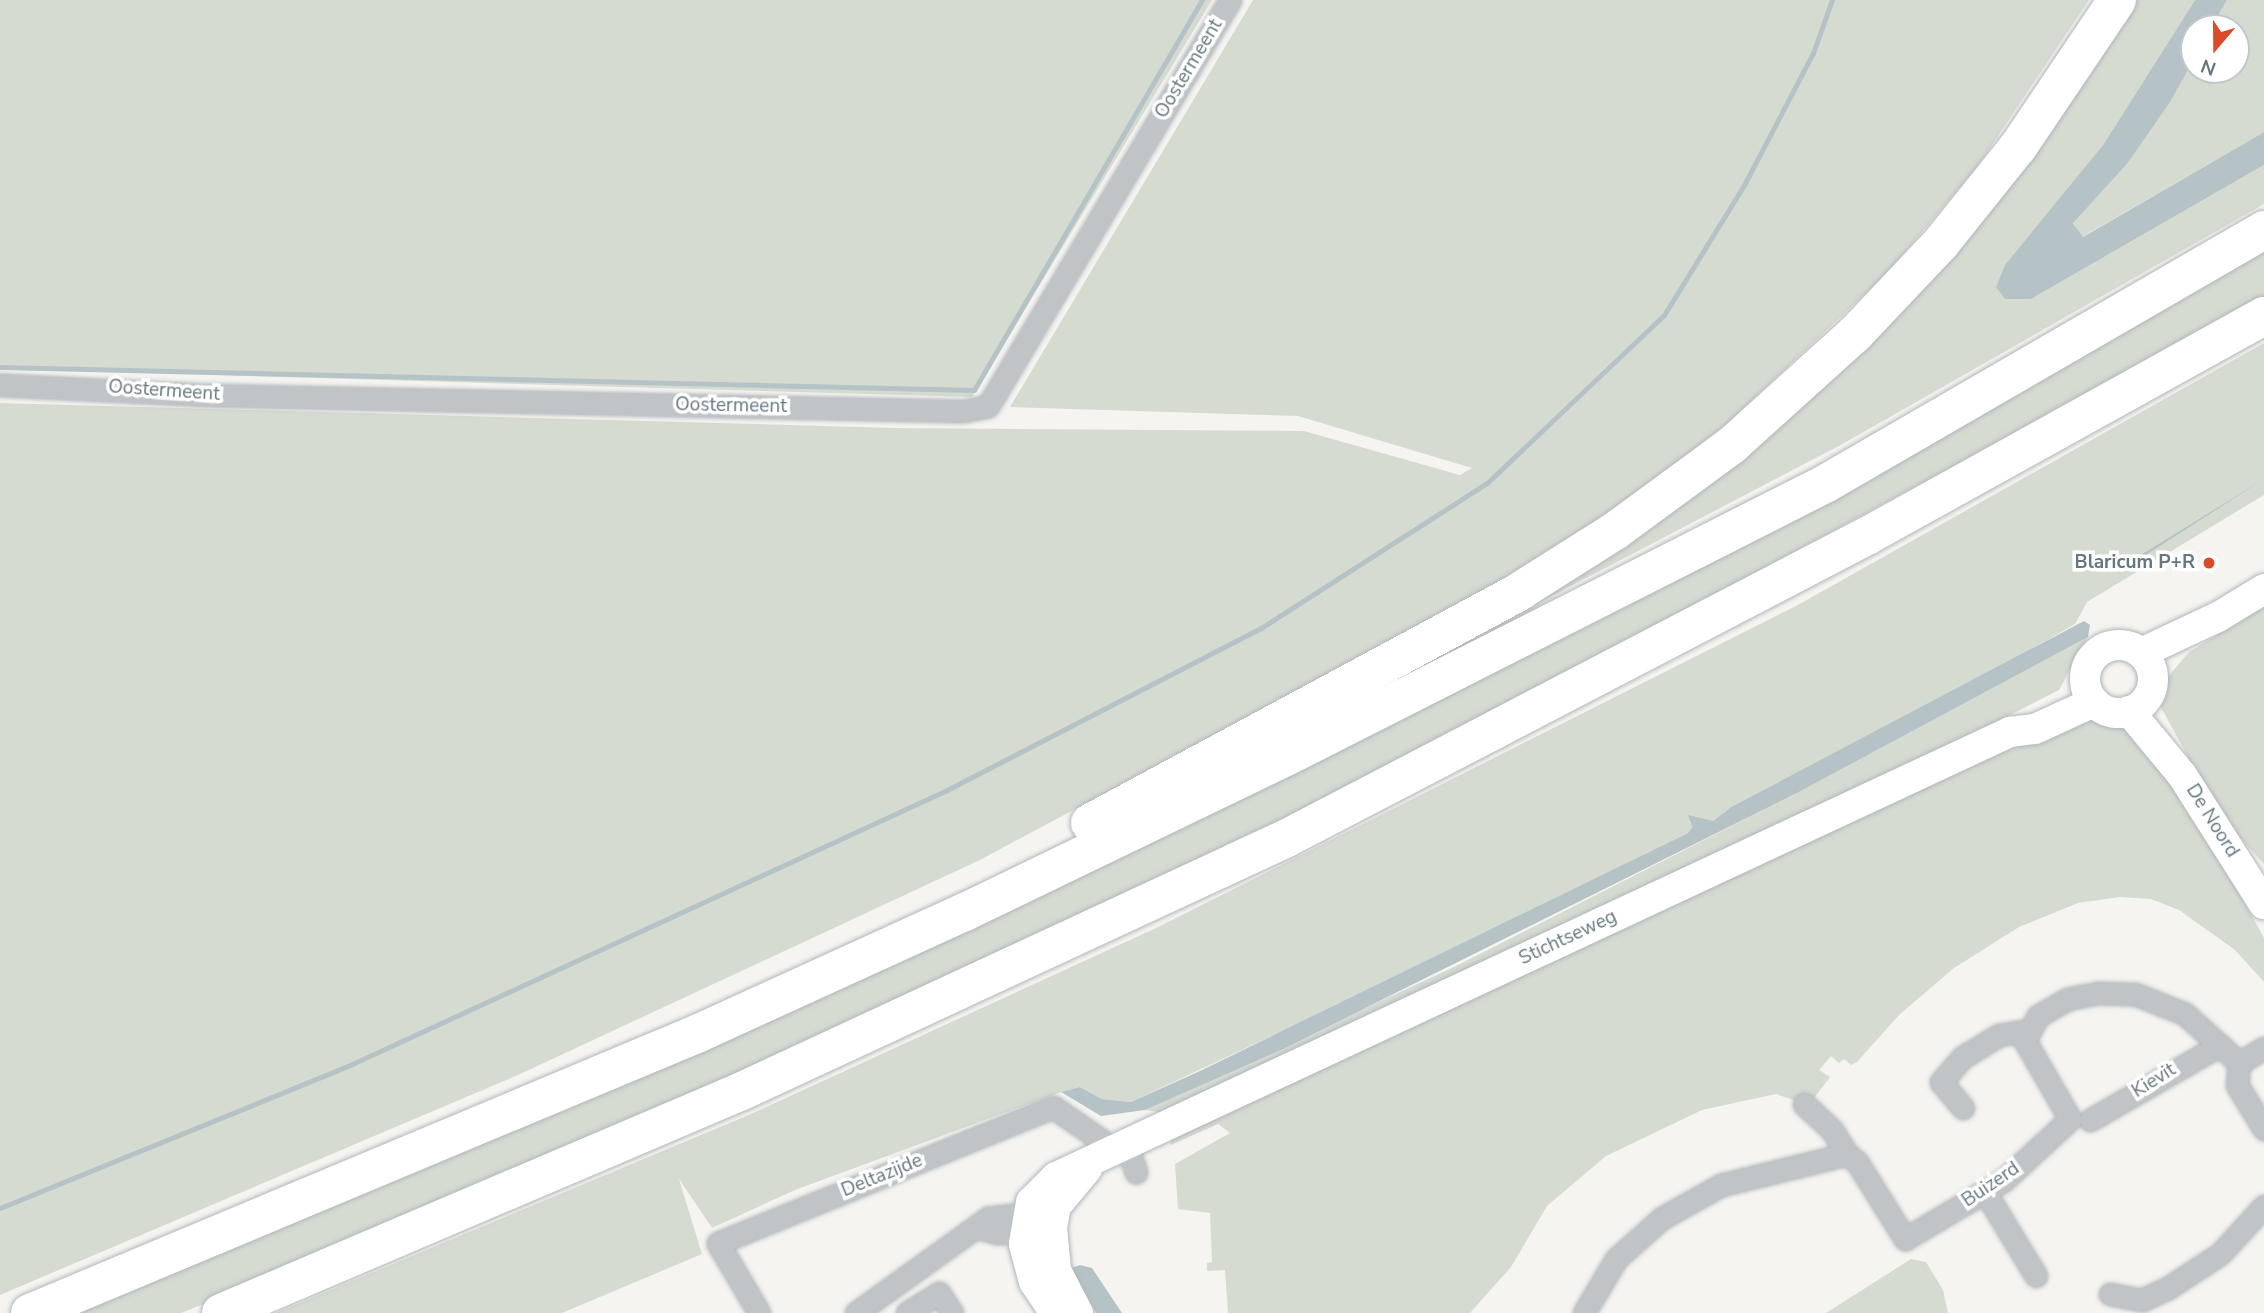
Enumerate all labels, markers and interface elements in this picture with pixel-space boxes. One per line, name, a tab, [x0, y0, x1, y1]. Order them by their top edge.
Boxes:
north arrow	[2180, 14, 2250, 84]
street label: Oostermeent	[1150, 15, 1228, 123]
text: N	[2197, 52, 2220, 82]
street label: Oostermeent	[108, 376, 220, 406]
street label: Oostermeent	[675, 394, 787, 418]
place label: Blaricum P+R	[2075, 552, 2195, 574]
marker: Blaricum P+R	[2201, 555, 2217, 571]
street label: De Noord	[2181, 780, 2243, 862]
street label: Stichtseweg	[1516, 905, 1620, 971]
street label: Kievit	[2128, 1059, 2180, 1103]
street label: Deltazijde	[838, 1149, 926, 1203]
street label: Buizerd	[1958, 1158, 2024, 1212]

